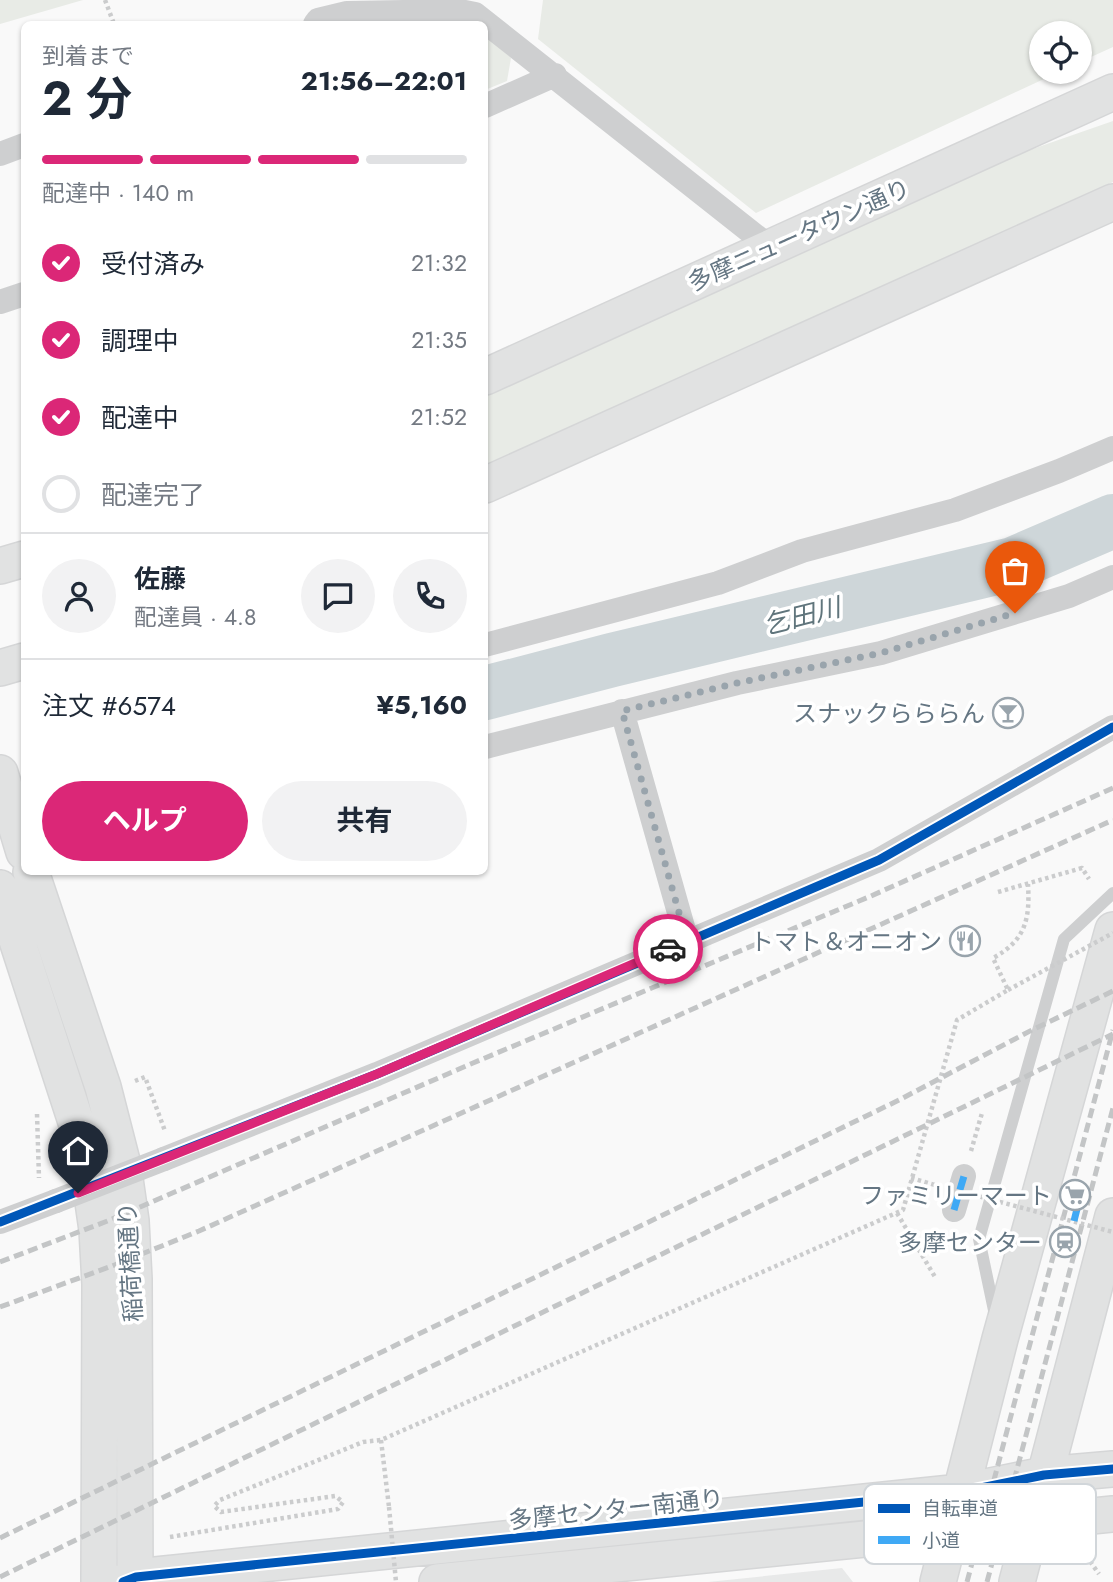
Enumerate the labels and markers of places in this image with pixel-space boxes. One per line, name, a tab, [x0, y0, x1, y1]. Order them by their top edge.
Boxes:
pin	[985, 541, 1045, 613]
place label: スナックらららん	[793, 696, 985, 731]
bar icon: スナックらららん	[991, 696, 1025, 730]
place label: トマト＆オニオン	[750, 924, 942, 959]
restaurant icon: トマト＆オニオン	[948, 924, 982, 958]
pin	[48, 1121, 108, 1193]
place label: ファミリーマート	[860, 1178, 1052, 1213]
supermarket icon: ファミリーマート	[1058, 1178, 1092, 1212]
place label: 多摩センター	[898, 1225, 1042, 1260]
station icon: 多摩センター	[1048, 1225, 1082, 1259]

